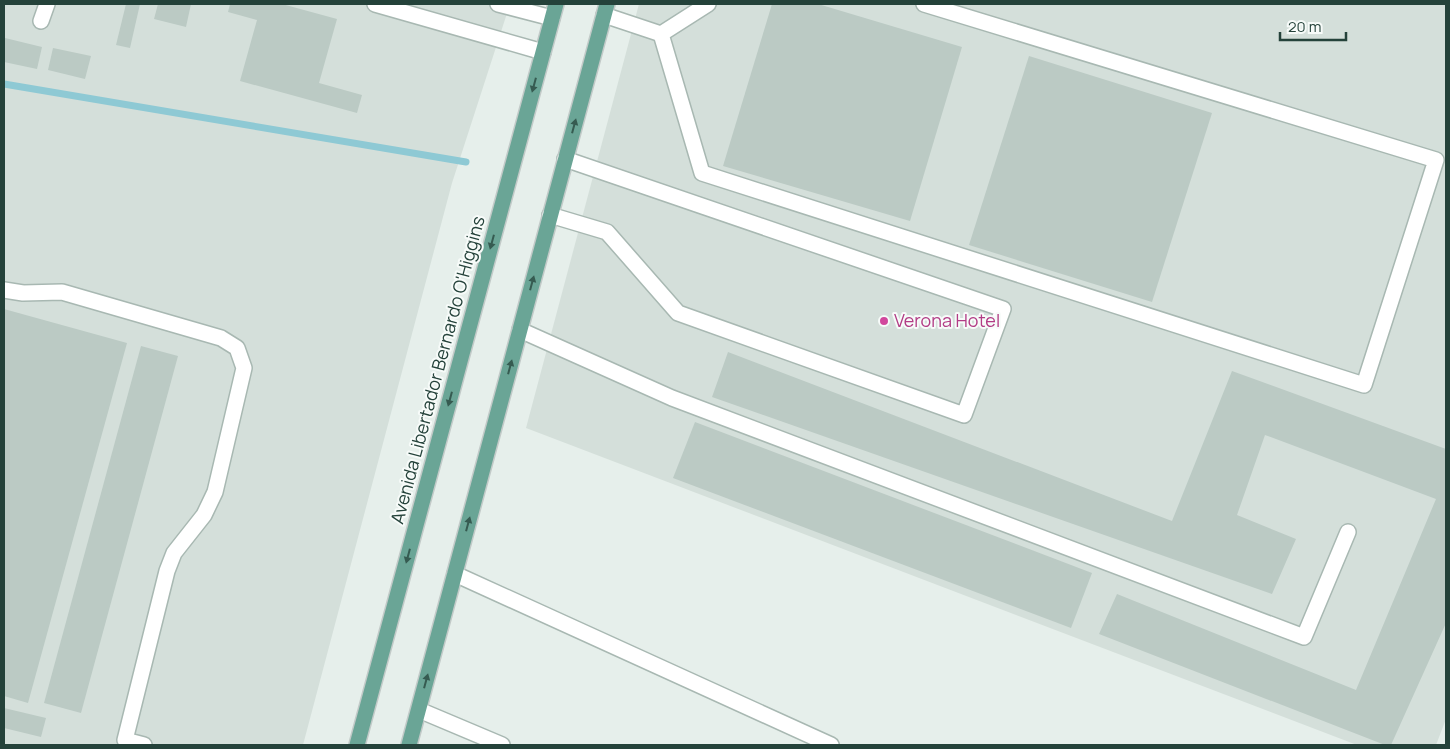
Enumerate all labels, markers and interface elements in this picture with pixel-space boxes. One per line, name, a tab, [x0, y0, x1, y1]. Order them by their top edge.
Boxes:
scale bar	[1280, 10, 1346, 42]
text: 20 m	[1288, 16, 1321, 37]
one-way arrow	[530, 77, 538, 92]
one-way arrow	[571, 118, 579, 133]
street label: Avenida Libertador Bernardo O'Higgins	[384, 213, 490, 526]
one-way arrow	[488, 234, 496, 249]
one-way arrow	[528, 275, 536, 290]
place label: Verona Hotel	[894, 308, 1000, 332]
marker: Verona Hotel	[878, 315, 890, 327]
one-way arrow	[506, 360, 514, 375]
one-way arrow	[446, 391, 454, 406]
one-way arrow	[464, 517, 472, 532]
one-way arrow	[404, 548, 412, 563]
one-way arrow	[423, 674, 431, 689]

